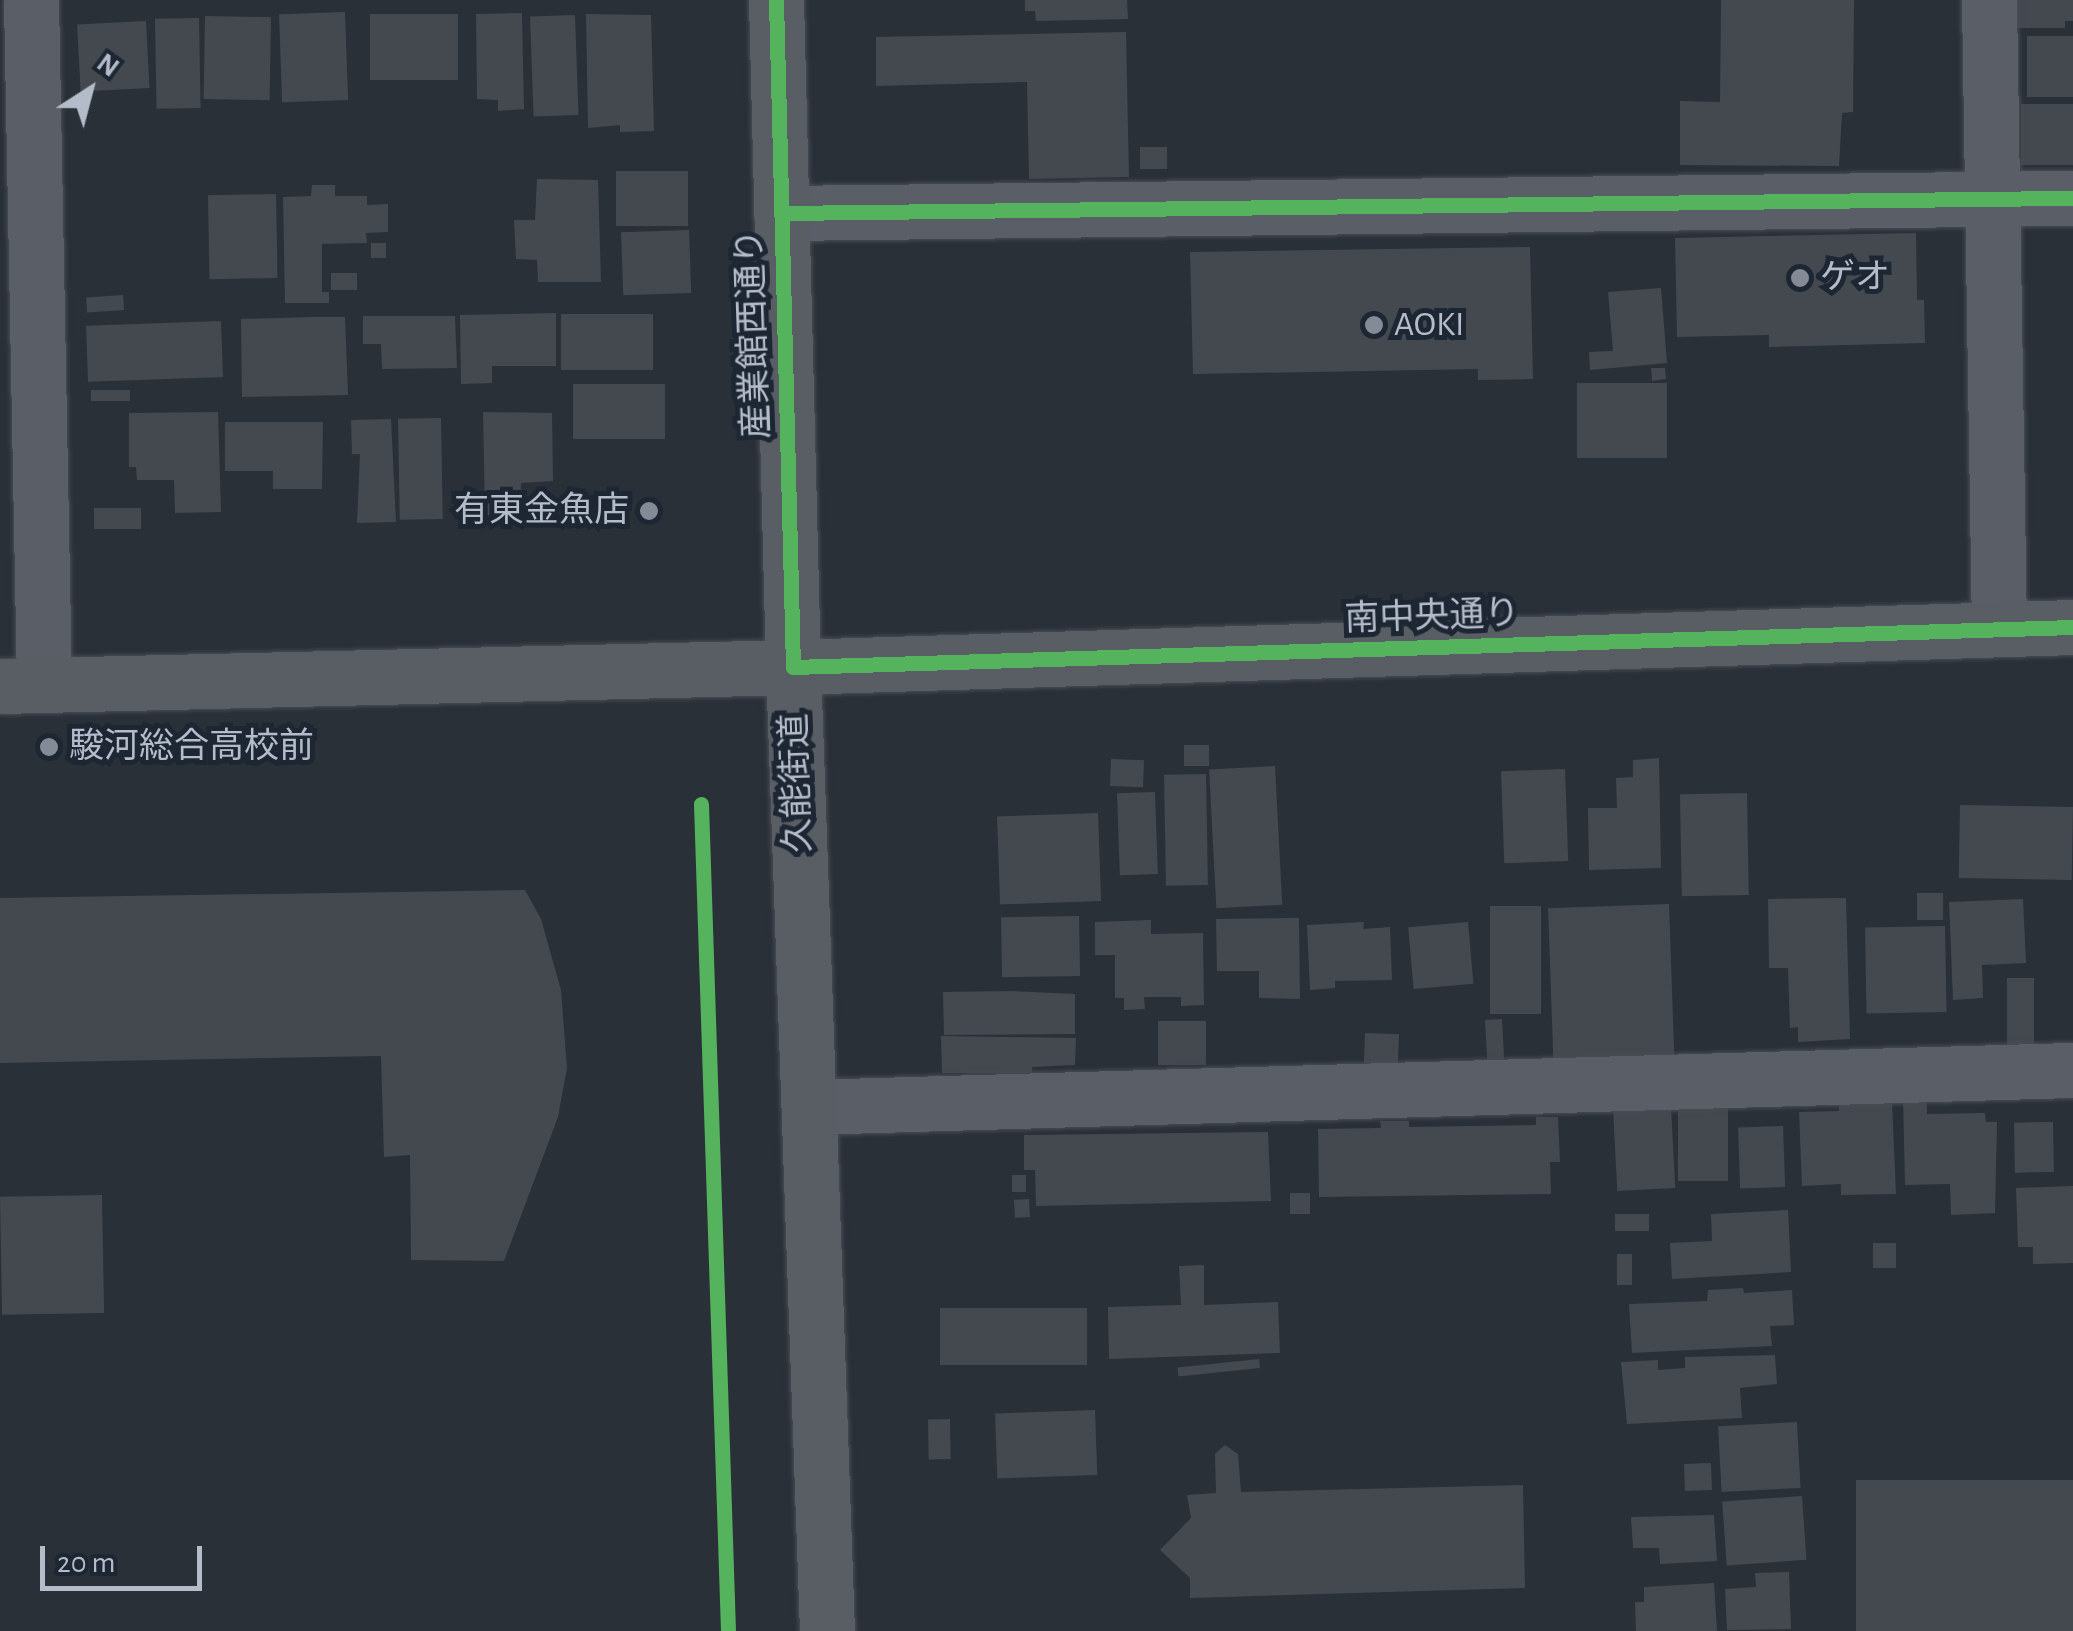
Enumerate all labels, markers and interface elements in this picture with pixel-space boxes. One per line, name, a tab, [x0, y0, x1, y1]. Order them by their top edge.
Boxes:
north arrow	[40, 40, 140, 140]
text: N	[92, 49, 124, 83]
street label: 産業館西通り	[729, 228, 779, 440]
place label: ゲオ	[1820, 257, 1890, 299]
marker: ゲオ	[1789, 267, 1811, 289]
place label: AOKI	[1394, 304, 1464, 346]
marker: AOKI	[1363, 314, 1385, 336]
place label: 有東金魚店	[454, 490, 629, 532]
marker: 有東金魚店	[638, 500, 660, 522]
street label: 南中央通り	[1344, 593, 1520, 641]
street label: 久能街道	[774, 712, 820, 854]
place label: 駿河総合高校前	[69, 726, 314, 768]
marker: 駿河総合高校前	[38, 736, 60, 758]
scale bar	[45, 1526, 208, 1588]
text: 20 m	[57, 1548, 115, 1578]

